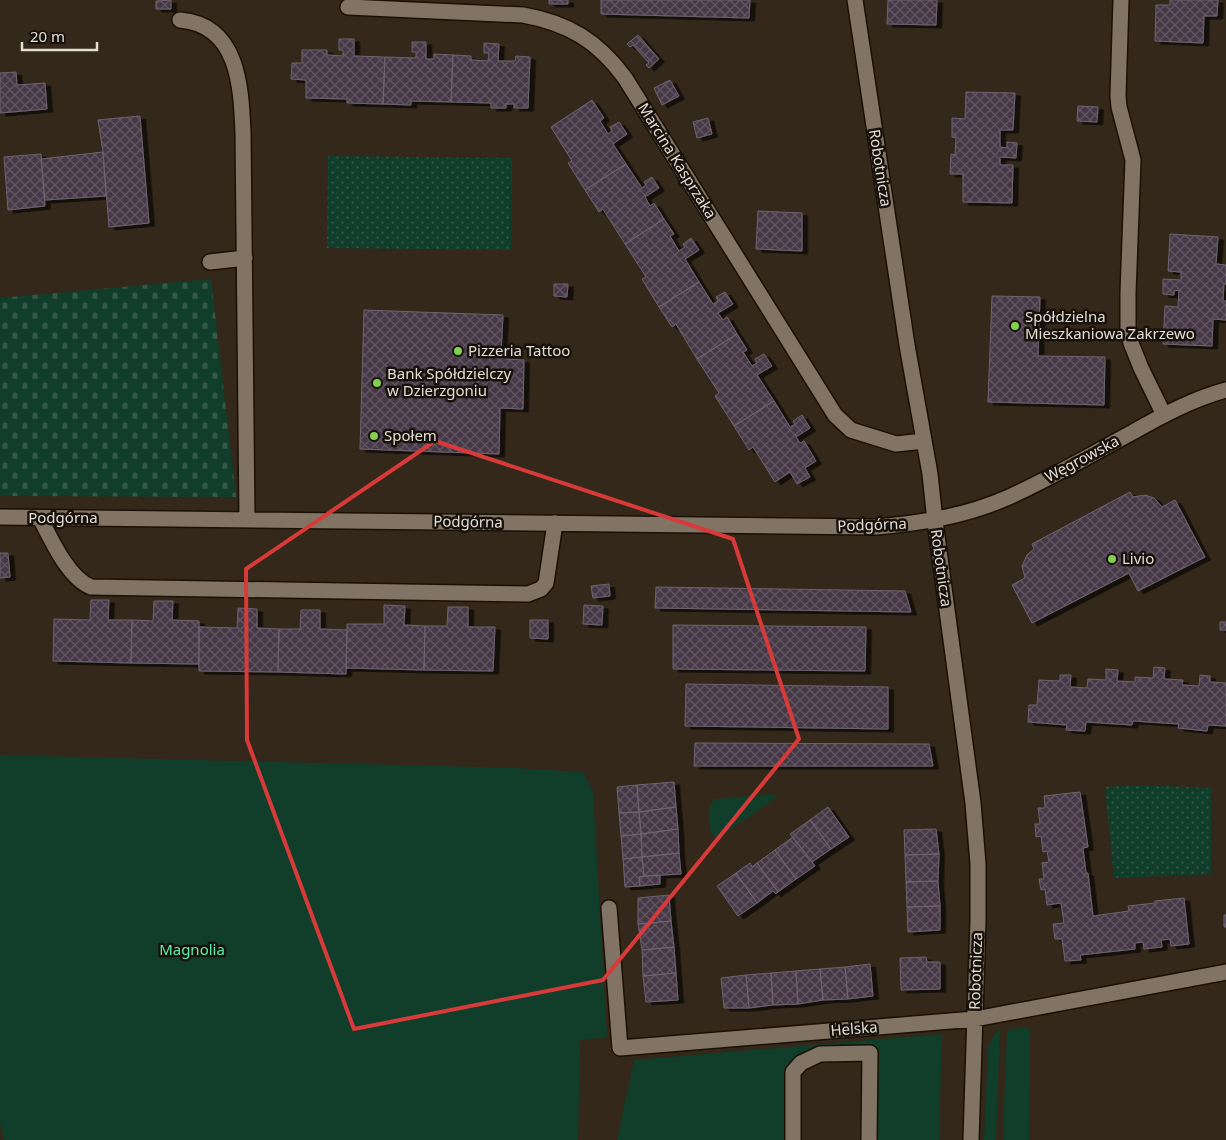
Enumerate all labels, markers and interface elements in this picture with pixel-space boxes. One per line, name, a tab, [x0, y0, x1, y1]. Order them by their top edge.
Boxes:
scale bar	[22, 20, 98, 52]
text: 20 m	[30, 26, 65, 46]
street label: Marcina Kasprzaka	[634, 99, 722, 222]
street label: Robotnicza	[865, 128, 897, 208]
place label: Spółdzielna Mieszkaniowa Zakrzewo	[1025, 306, 1195, 343]
marker: Spółdzielna Mieszkaniowa Zakrzewo	[1009, 320, 1021, 332]
place label: Pizzeria Tattoo	[468, 340, 570, 360]
marker: Pizzeria Tattoo	[452, 345, 464, 357]
place label: Bank Spółdzielczy w Dzierzgoniu	[387, 363, 511, 400]
marker: Bank Spółdzielczy w Dzierzgoniu	[371, 377, 383, 389]
place label: Społem	[384, 425, 437, 445]
marker: Społem	[368, 430, 380, 442]
street label: Węgrowska	[1041, 430, 1122, 486]
street label: Podgórna	[28, 507, 98, 527]
street label: Podgórna	[433, 510, 503, 532]
street label: Podgórna	[837, 513, 907, 535]
street label: Robotnicza	[927, 528, 957, 608]
place label: Livio	[1122, 548, 1154, 568]
marker: Livio	[1106, 553, 1118, 565]
street label: Robotnicza	[964, 932, 986, 1010]
park label: Magnolia	[159, 939, 225, 959]
street label: Helska	[830, 1016, 878, 1040]

